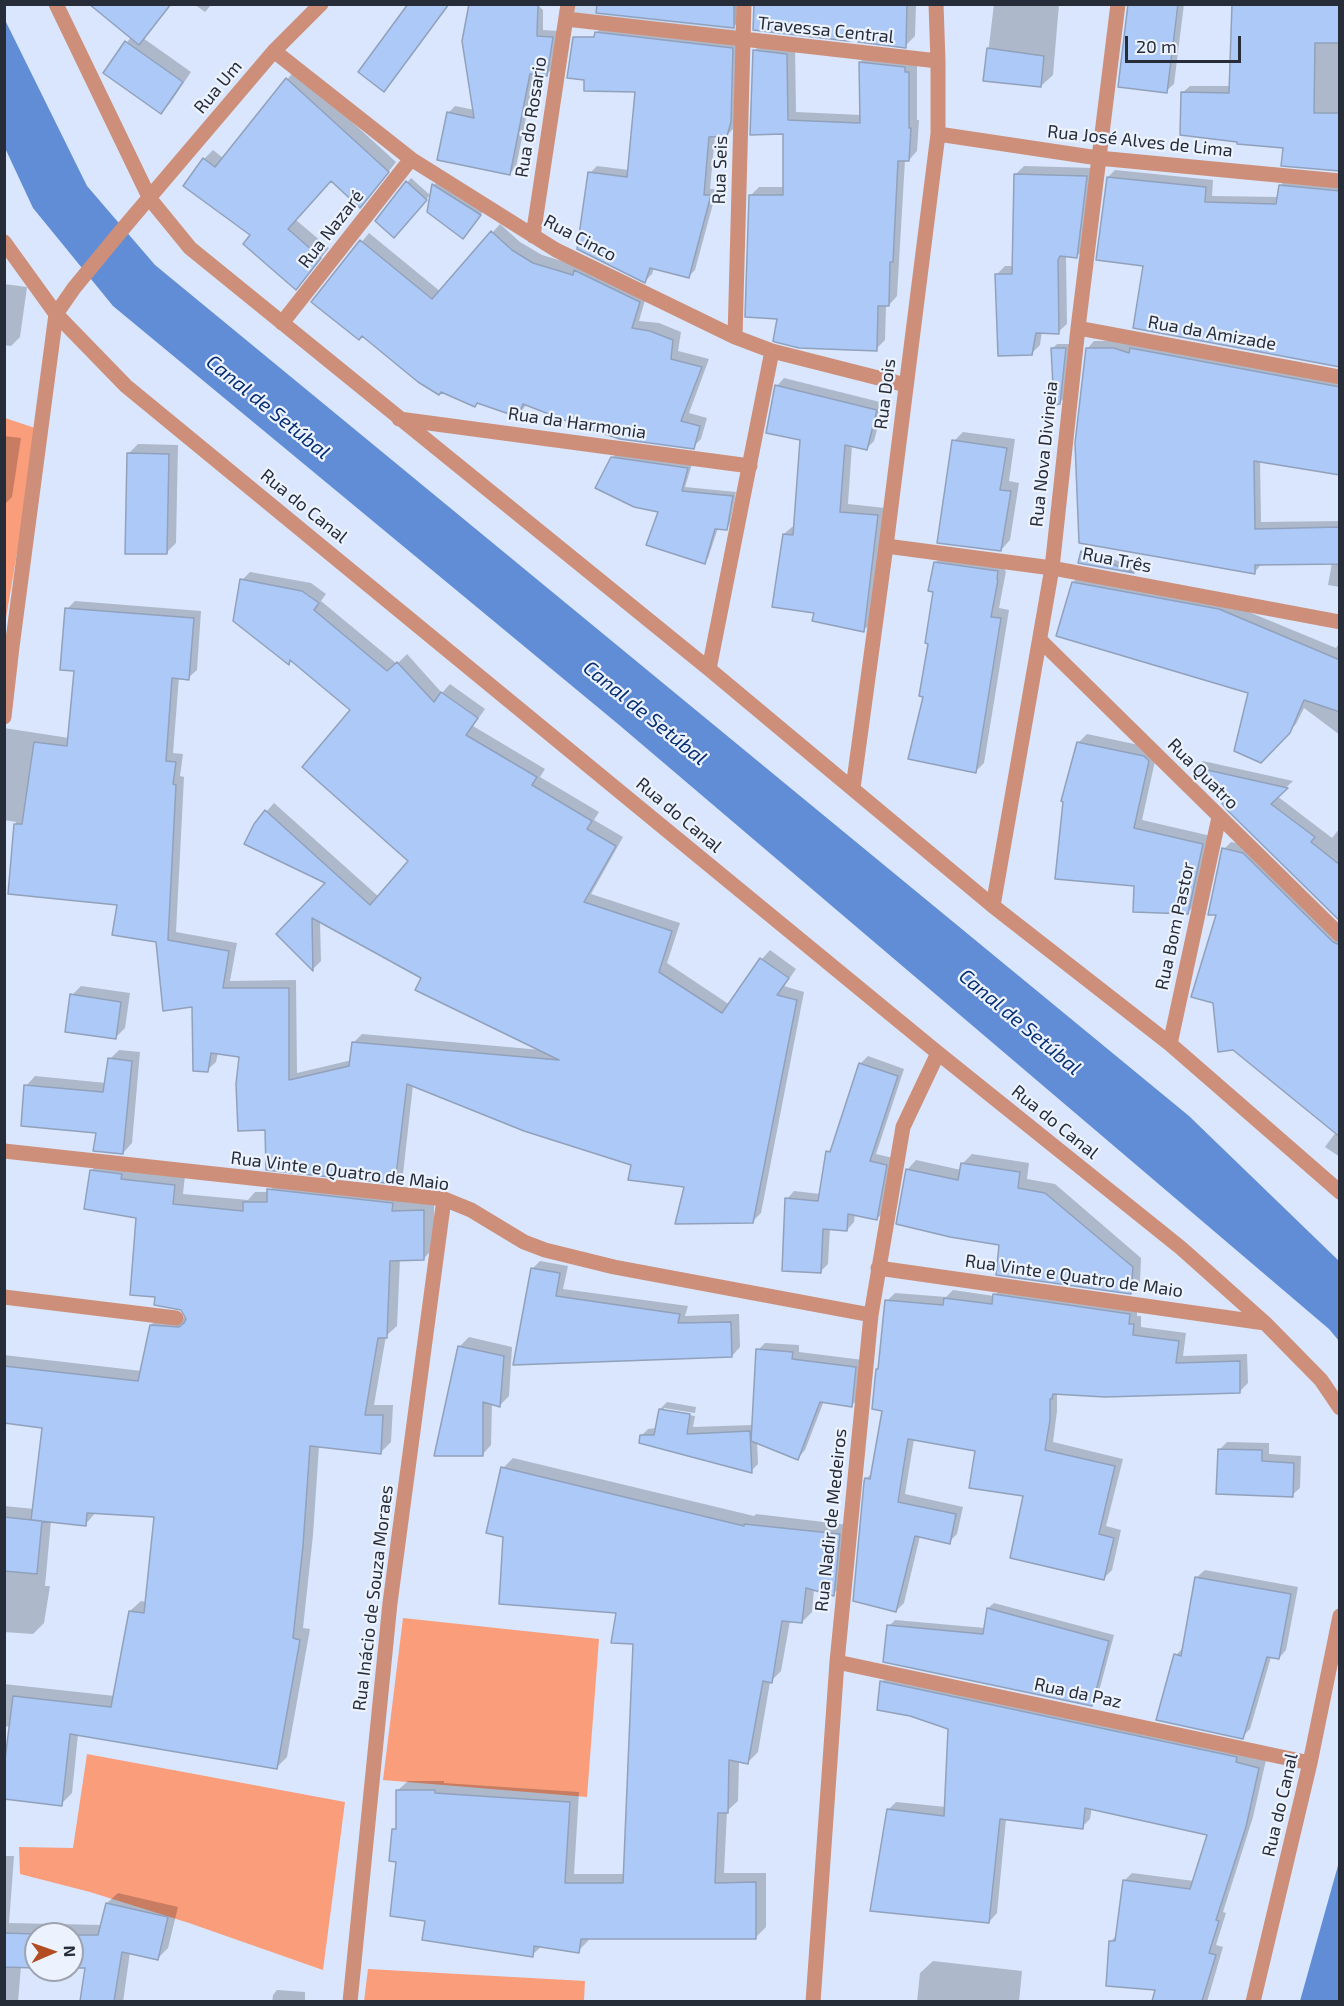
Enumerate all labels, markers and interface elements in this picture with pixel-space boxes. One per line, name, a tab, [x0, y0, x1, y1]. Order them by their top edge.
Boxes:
street label: Travessa Central	[757, 12, 895, 48]
scale bar	[1128, 24, 1244, 62]
text: 20 m	[1136, 35, 1177, 57]
street label: Rua do Rosario	[511, 55, 551, 179]
street label: Rua Um	[189, 56, 247, 118]
street label: Rua José Alves de Lima	[1046, 121, 1234, 161]
street label: Rua Seis	[708, 135, 732, 205]
street label: Rua Nazaré	[294, 185, 368, 273]
street label: Rua Cinco	[540, 210, 620, 266]
street label: Rua da Amizade	[1146, 311, 1278, 355]
water label: Canal de Setúbal	[201, 350, 335, 464]
street label: Rua Dois	[870, 357, 900, 431]
street label: Rua Nova Divineia	[1026, 380, 1062, 528]
street label: Rua da Harmonia	[506, 403, 648, 443]
street label: Rua do Canal	[256, 464, 352, 548]
street label: Rua Três	[1081, 543, 1153, 577]
water label: Canal de Setúbal	[578, 656, 712, 770]
street label: Rua Quatro	[1163, 734, 1243, 814]
street label: Rua do Canal	[632, 773, 726, 857]
street label: Rua Bom Pastor	[1151, 860, 1199, 992]
water label: Canal de Setúbal	[954, 964, 1086, 1080]
street label: Rua do Canal	[1007, 1080, 1103, 1164]
street label: Rua Vinte e Quatro de Maio	[230, 1147, 450, 1195]
street label: Rua Vinte e Quatro de Maio	[964, 1250, 1184, 1302]
street label: Rua Nadir de Medeiros	[811, 1427, 851, 1613]
street label: Rua Inácio de Souza Moraes	[348, 1484, 398, 1712]
street label: Rua da Paz	[1032, 1673, 1124, 1713]
street label: Rua do Canal	[1258, 1751, 1302, 1859]
north arrow	[24, 1922, 84, 1982]
text: N	[61, 1945, 80, 1958]

